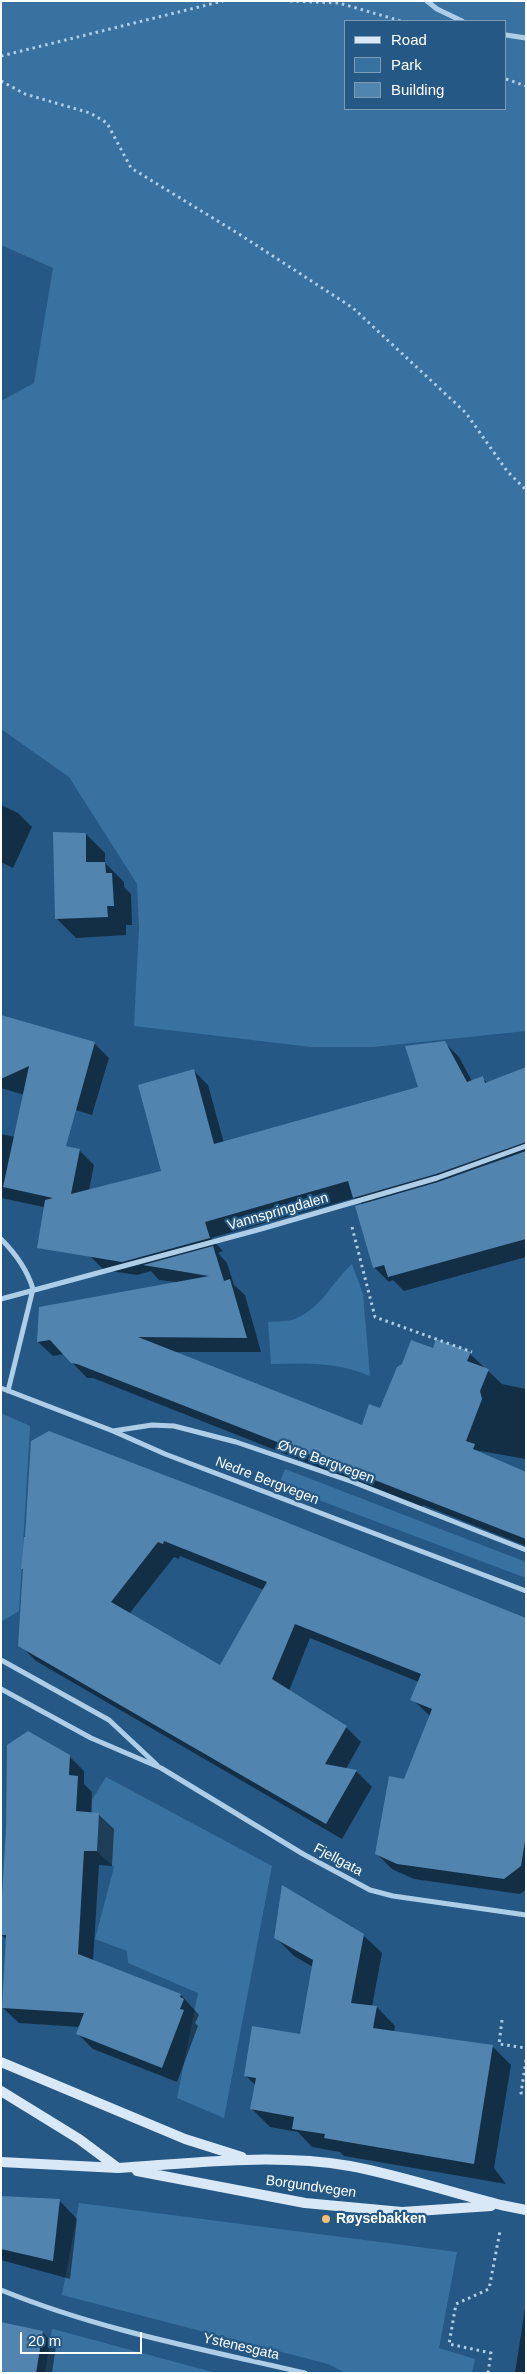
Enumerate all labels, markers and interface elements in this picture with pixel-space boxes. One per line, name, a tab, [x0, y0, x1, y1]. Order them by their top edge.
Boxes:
legend	[344, 20, 507, 110]
text: Road	[391, 31, 427, 48]
text: Park	[391, 56, 422, 73]
text: Building	[391, 81, 444, 98]
street label: Vannspringdalen	[226, 1190, 330, 1234]
street label: Øvre Bergvegen	[275, 1437, 377, 1487]
street label: Nedre Bergvegen	[213, 1453, 321, 1509]
street label: Fjellgata	[311, 1840, 365, 1880]
street label: Borgundvegen	[265, 2172, 357, 2202]
place label: Røysebakken	[336, 2211, 426, 2227]
marker: Røysebakken	[320, 2213, 332, 2225]
scale bar	[22, 2322, 145, 2354]
street label: Ystenesgata	[201, 2330, 281, 2364]
text: 20 m	[28, 2332, 61, 2349]

